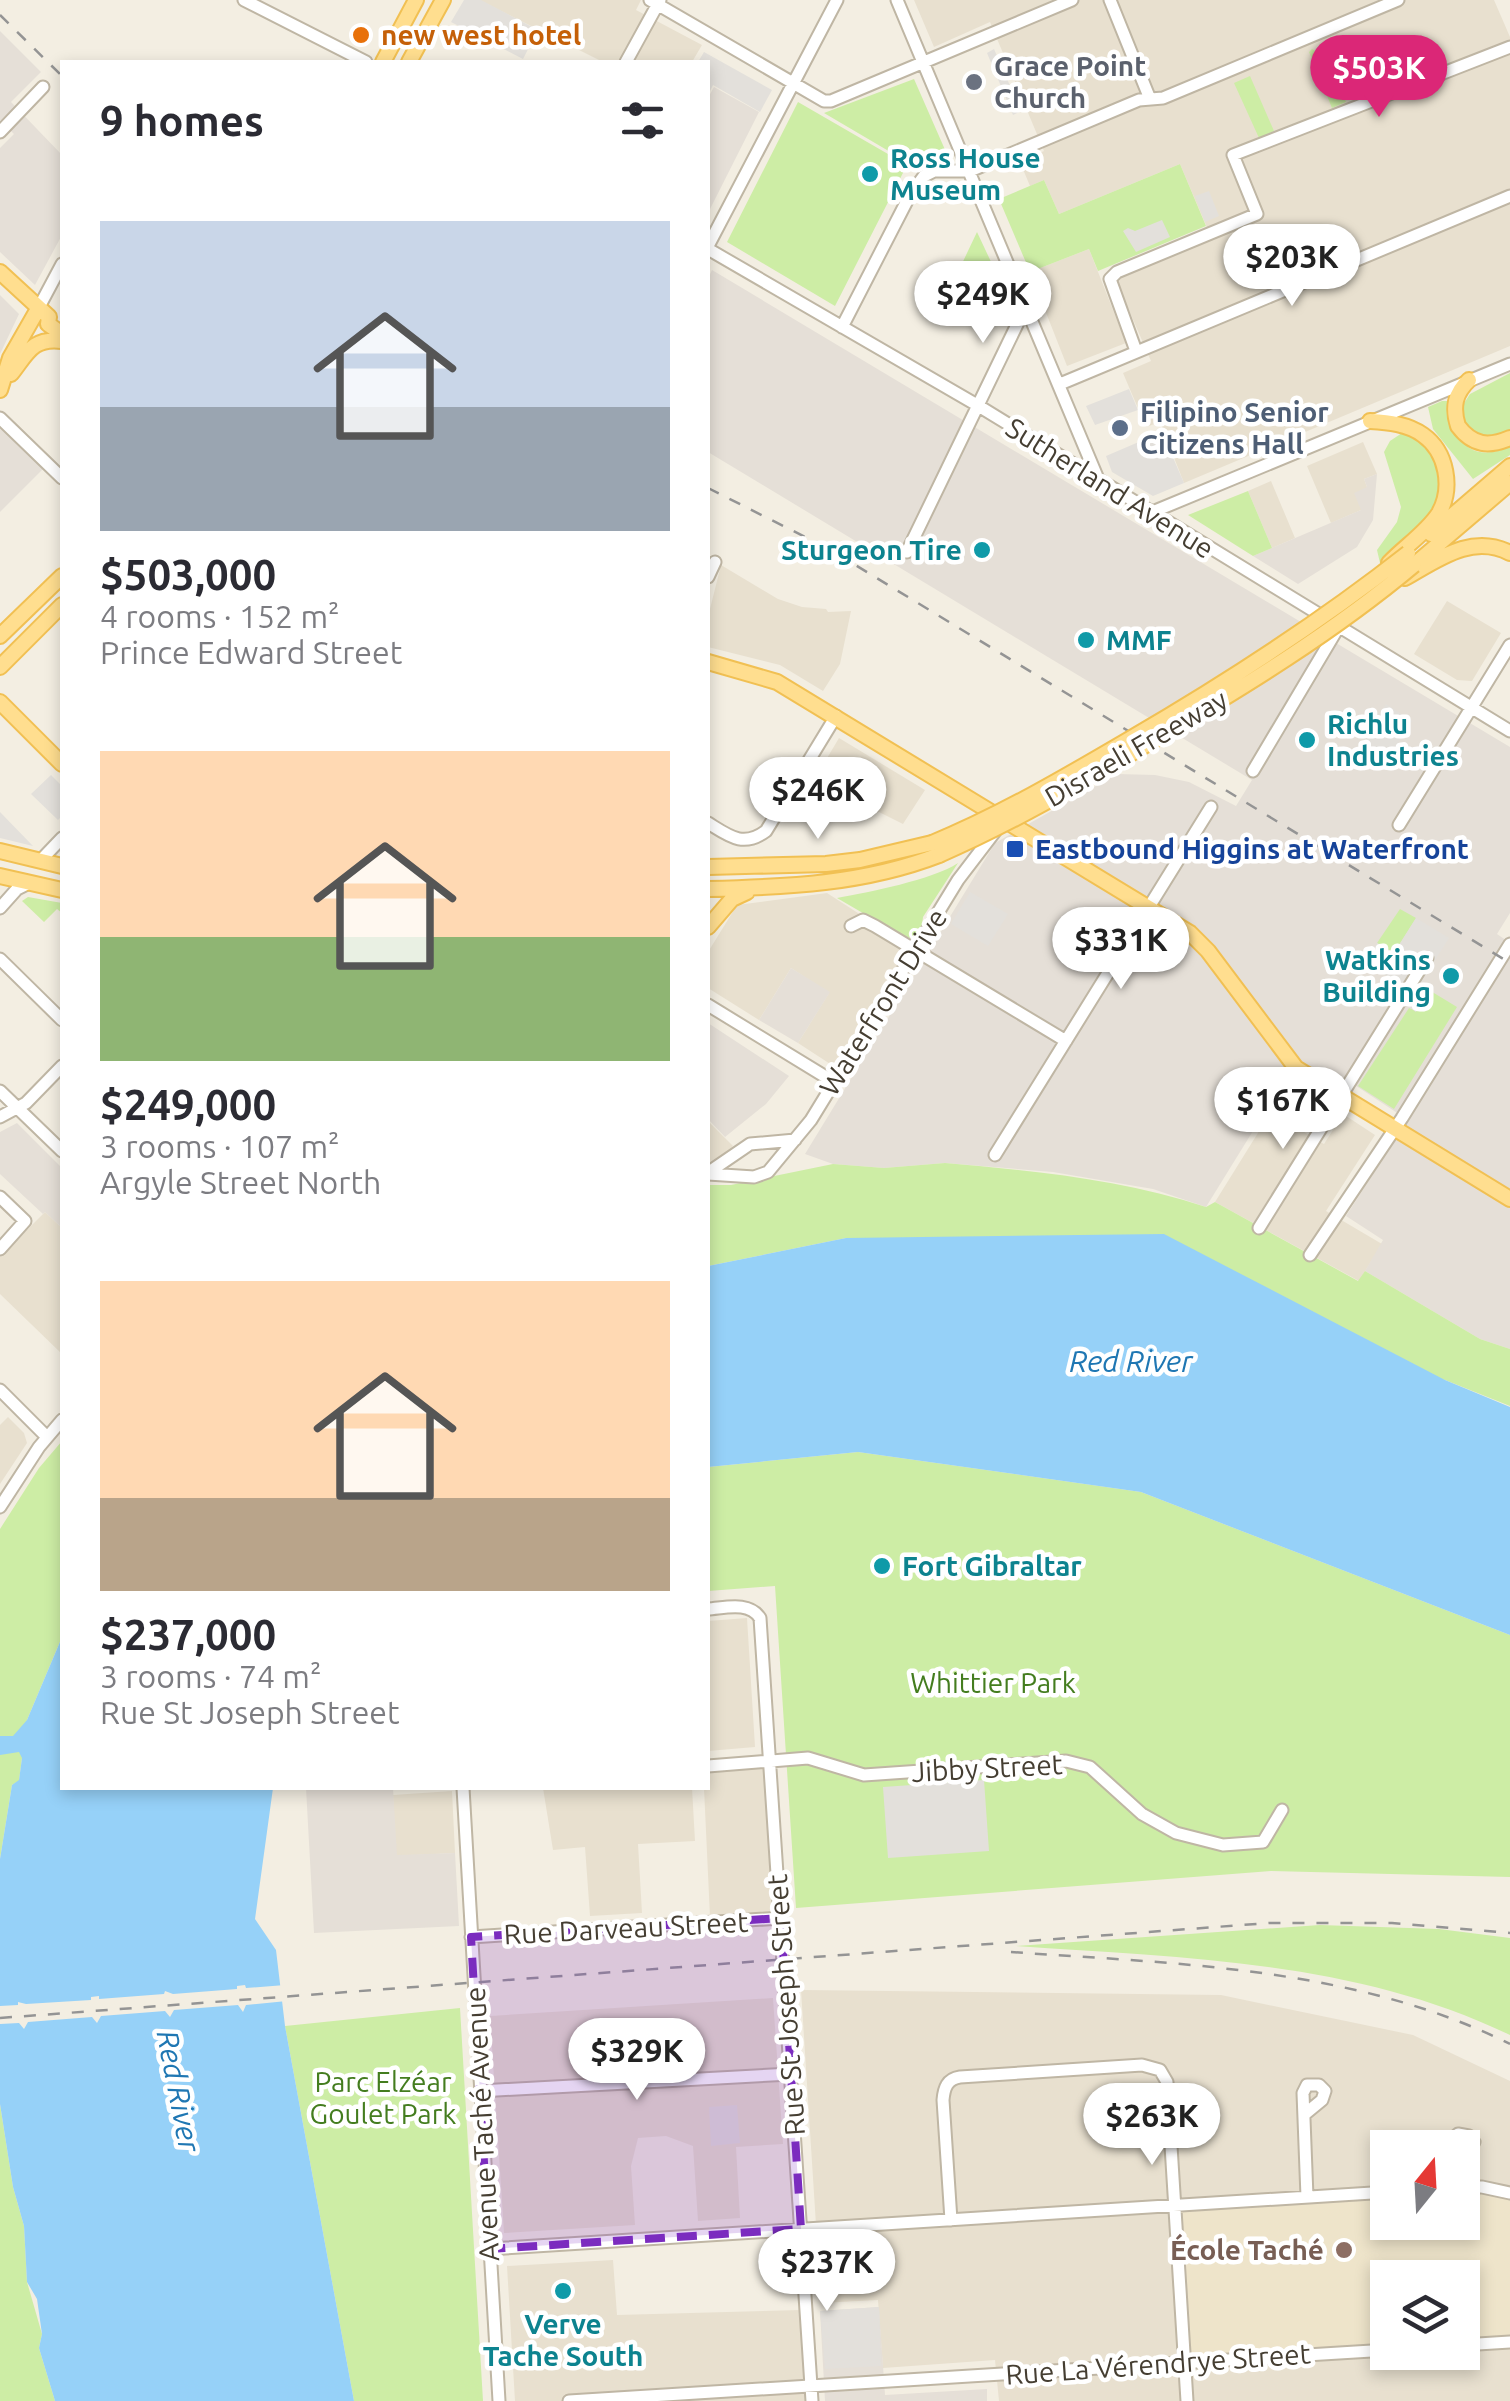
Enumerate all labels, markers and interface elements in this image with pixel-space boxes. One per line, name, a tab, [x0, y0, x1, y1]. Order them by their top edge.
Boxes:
place label: new west hotel	[381, 19, 581, 50]
marker: new west hotel	[350, 24, 372, 46]
pin: $503K	[1309, 35, 1449, 120]
text: $503K	[1332, 49, 1426, 85]
place label: Grace Point Church	[994, 50, 1146, 113]
marker: Grace Point Church	[963, 71, 985, 93]
icon: filters	[615, 93, 670, 148]
text: 9 homes	[100, 97, 264, 144]
place label: Ross House Museum	[890, 142, 1041, 205]
marker: Ross House Museum	[859, 163, 881, 185]
pin: $203K	[1222, 224, 1362, 309]
text: $203K	[1245, 238, 1339, 274]
pin: $249K	[913, 261, 1053, 346]
text: $249K	[936, 275, 1030, 311]
icon: home	[295, 286, 475, 466]
place label: Filipino Senior Citizens Hall	[1140, 396, 1329, 459]
street label: Sutherland Avenue	[1001, 411, 1220, 564]
marker: Filipino Senior Citizens Hall	[1109, 417, 1131, 439]
place label: Sturgeon Tire	[781, 534, 962, 565]
marker: Sturgeon Tire	[971, 539, 993, 561]
text: $503,000	[100, 551, 276, 598]
text: 4 rooms · 152 m²	[100, 598, 340, 634]
place label: MMF	[1106, 624, 1172, 655]
marker: MMF	[1075, 629, 1097, 651]
text: Prince Edward Street	[100, 634, 402, 670]
street label: Disraeli Freeway	[1039, 683, 1232, 812]
place label: Richlu Industries	[1327, 708, 1459, 771]
marker: Richlu Industries	[1296, 729, 1318, 751]
pin: $246K	[748, 757, 888, 842]
text: $246K	[771, 771, 865, 807]
icon: home	[295, 816, 475, 996]
place label: Eastbound Higgins at Waterfront	[1035, 833, 1469, 864]
marker: Eastbound Higgins at Waterfront	[1004, 838, 1026, 860]
street label: Waterfront Drive	[813, 903, 952, 1101]
pin: $331K	[1051, 907, 1191, 992]
text: $331K	[1074, 921, 1168, 957]
place label: Watkins Building	[1322, 944, 1431, 1007]
marker: Watkins Building	[1440, 965, 1462, 987]
pin: $167K	[1213, 1067, 1353, 1152]
text: $249,000	[100, 1081, 276, 1128]
text: $167K	[1236, 1081, 1330, 1117]
text: 3 rooms · 107 m²	[100, 1128, 340, 1164]
text: Argyle Street North	[100, 1164, 381, 1200]
water label: Red River	[1069, 1344, 1194, 1378]
icon: home	[295, 1346, 475, 1526]
place label: Fort Gibraltar	[902, 1550, 1082, 1581]
marker: Fort Gibraltar	[871, 1555, 893, 1577]
text: $237,000	[100, 1611, 276, 1658]
text: 3 rooms · 74 m²	[100, 1658, 321, 1694]
park label: Whittier Park	[910, 1667, 1076, 1698]
text: Rue St Joseph Street	[100, 1694, 400, 1730]
street label: Jibby Street	[911, 1748, 1063, 1787]
street label: Rue St Joseph Street	[761, 1873, 810, 2137]
street label: Rue Darveau Street	[503, 1906, 749, 1949]
street label: Avenue Taché Avenue	[459, 1986, 504, 2262]
pin: $329K	[567, 2018, 707, 2103]
water label: Red River	[151, 2027, 208, 2156]
text: $329K	[590, 2032, 684, 2068]
park label: Parc Elzéar Goulet Park	[310, 2066, 456, 2129]
pin: $263K	[1082, 2083, 1222, 2168]
text: $263K	[1105, 2097, 1199, 2133]
north arrow	[1370, 2130, 1480, 2240]
map controls	[1370, 2130, 1480, 2370]
pin: $237K	[757, 2229, 897, 2314]
place label: École Taché	[1170, 2233, 1324, 2265]
marker: École Taché	[1333, 2239, 1355, 2261]
text: $237K	[780, 2243, 874, 2279]
button: layers	[1370, 2260, 1480, 2370]
marker: Verve Tache South	[552, 2280, 574, 2302]
place label: Verve Tache South	[483, 2308, 643, 2371]
street label: Rue La Vérendrye Street	[1004, 2337, 1312, 2390]

